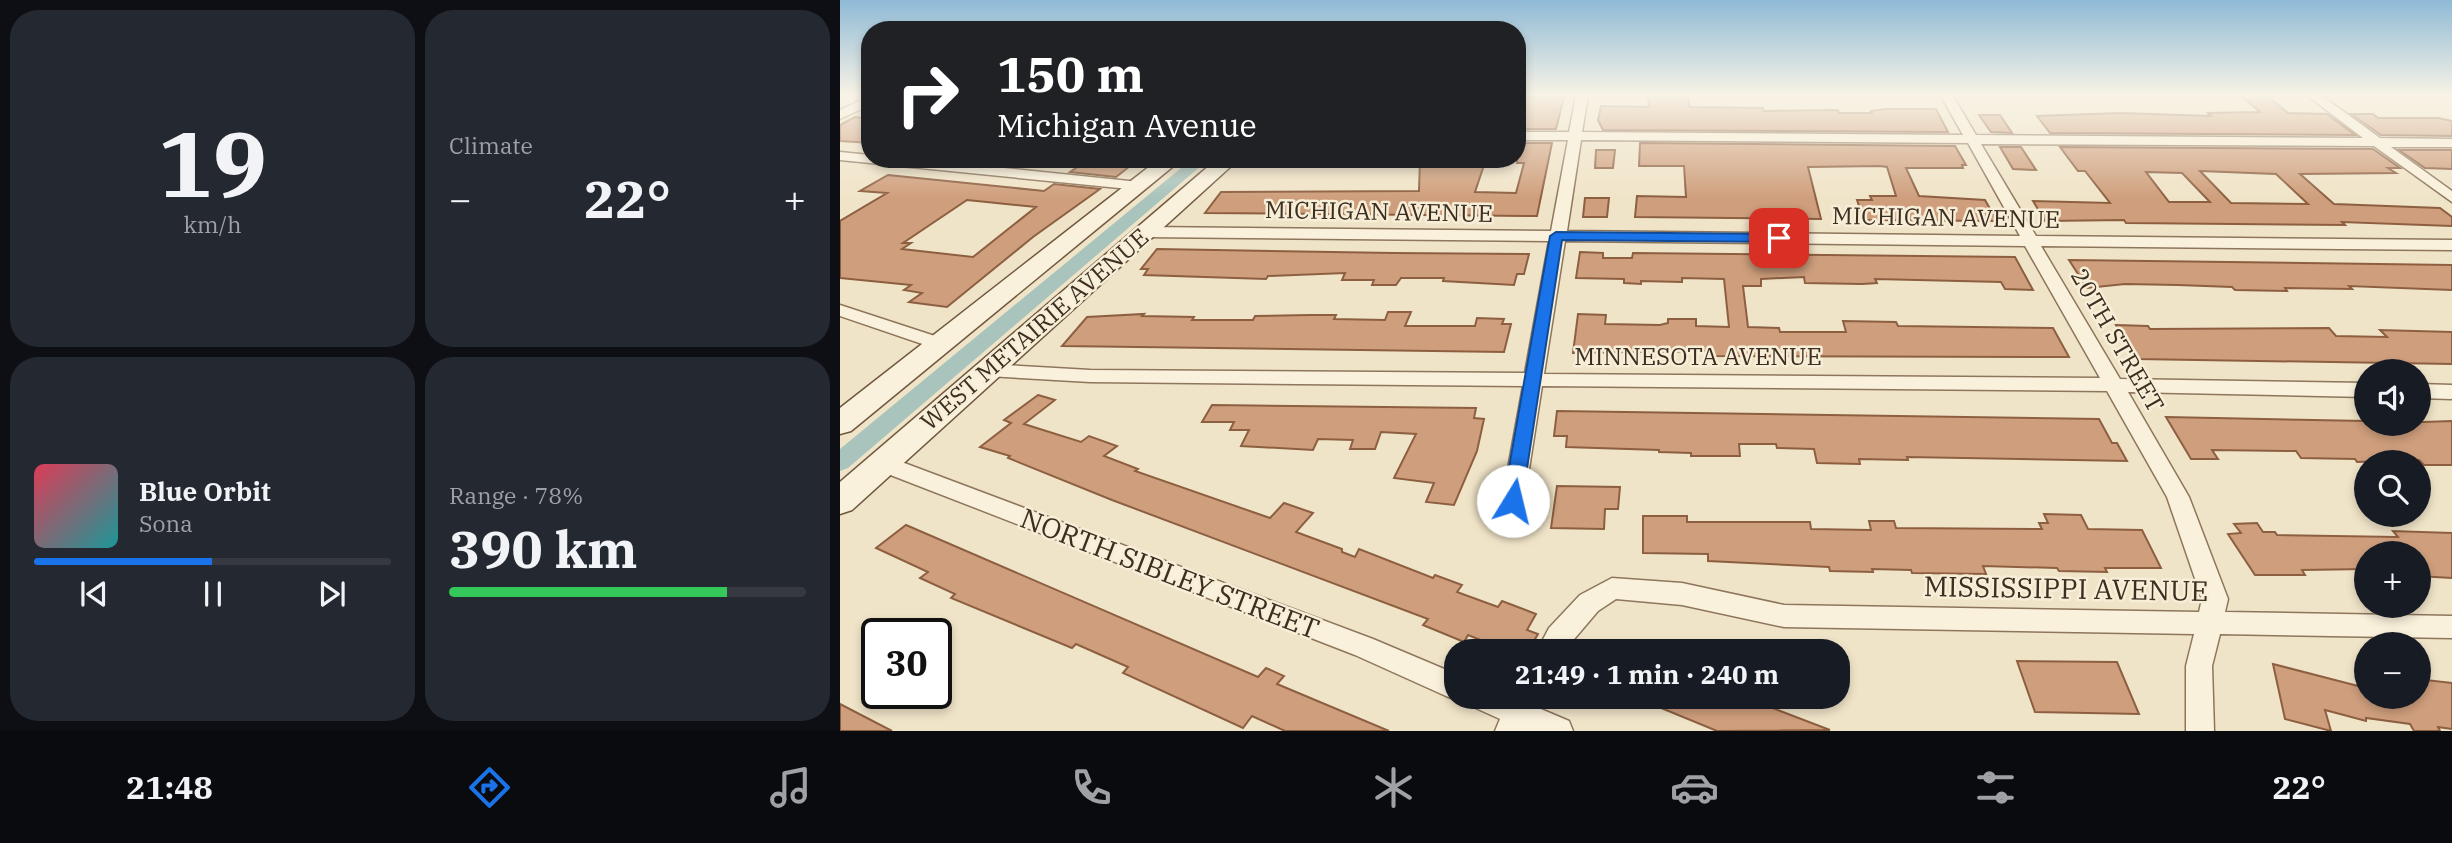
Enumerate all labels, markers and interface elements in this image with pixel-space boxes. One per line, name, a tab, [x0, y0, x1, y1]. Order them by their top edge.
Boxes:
text: 150 m	[997, 42, 1144, 105]
icon: right	[882, 49, 973, 140]
text: 19	[158, 104, 267, 222]
text: Michigan Avenue	[997, 104, 1257, 146]
text: Climate	[449, 130, 533, 160]
text: 22°	[584, 165, 671, 232]
text: −	[449, 174, 472, 223]
text: +	[783, 174, 806, 223]
street label: MICHIGAN AVENUE	[1265, 193, 1493, 229]
street label: MICHIGAN AVENUE	[1832, 199, 2060, 235]
pin	[1749, 208, 1809, 268]
text: km/h	[183, 209, 242, 239]
icon: arrive	[1760, 219, 1798, 257]
street label: WEST METAIRIE AVENUE	[913, 221, 1155, 437]
street label: 20TH STREET	[2064, 262, 2172, 418]
street label: MINNESOTA AVENUE	[1574, 340, 1822, 372]
map controls	[2354, 359, 2431, 709]
button: sound	[2354, 359, 2431, 436]
button: search	[2354, 450, 2431, 527]
position arrow	[1476, 464, 1550, 538]
text: Blue Orbit	[139, 474, 271, 508]
text: Range · 78%	[449, 480, 583, 510]
street label: NORTH SIBLEY STREET	[1015, 499, 1325, 647]
text: Sona	[139, 508, 193, 538]
text: 390 km	[449, 515, 638, 582]
button: +	[2354, 541, 2431, 618]
street label: MISSISSIPPI AVENUE	[1923, 567, 2209, 609]
icon: previous	[75, 575, 113, 613]
icon: pause	[194, 575, 232, 613]
icon: next	[313, 575, 351, 613]
speed limit sign: 30	[861, 618, 952, 709]
button: −	[2354, 632, 2431, 709]
text: 21:49 · 1 min · 240 m	[1515, 657, 1779, 691]
icon: directions	[465, 763, 514, 812]
icon: music	[766, 763, 815, 812]
icon: phone	[1067, 763, 1116, 812]
icon: climate	[1369, 763, 1418, 812]
icon: car	[1670, 763, 1719, 812]
icon: filters	[1971, 763, 2020, 812]
text: 21:48	[126, 766, 213, 808]
text: 22°	[2272, 766, 2326, 808]

